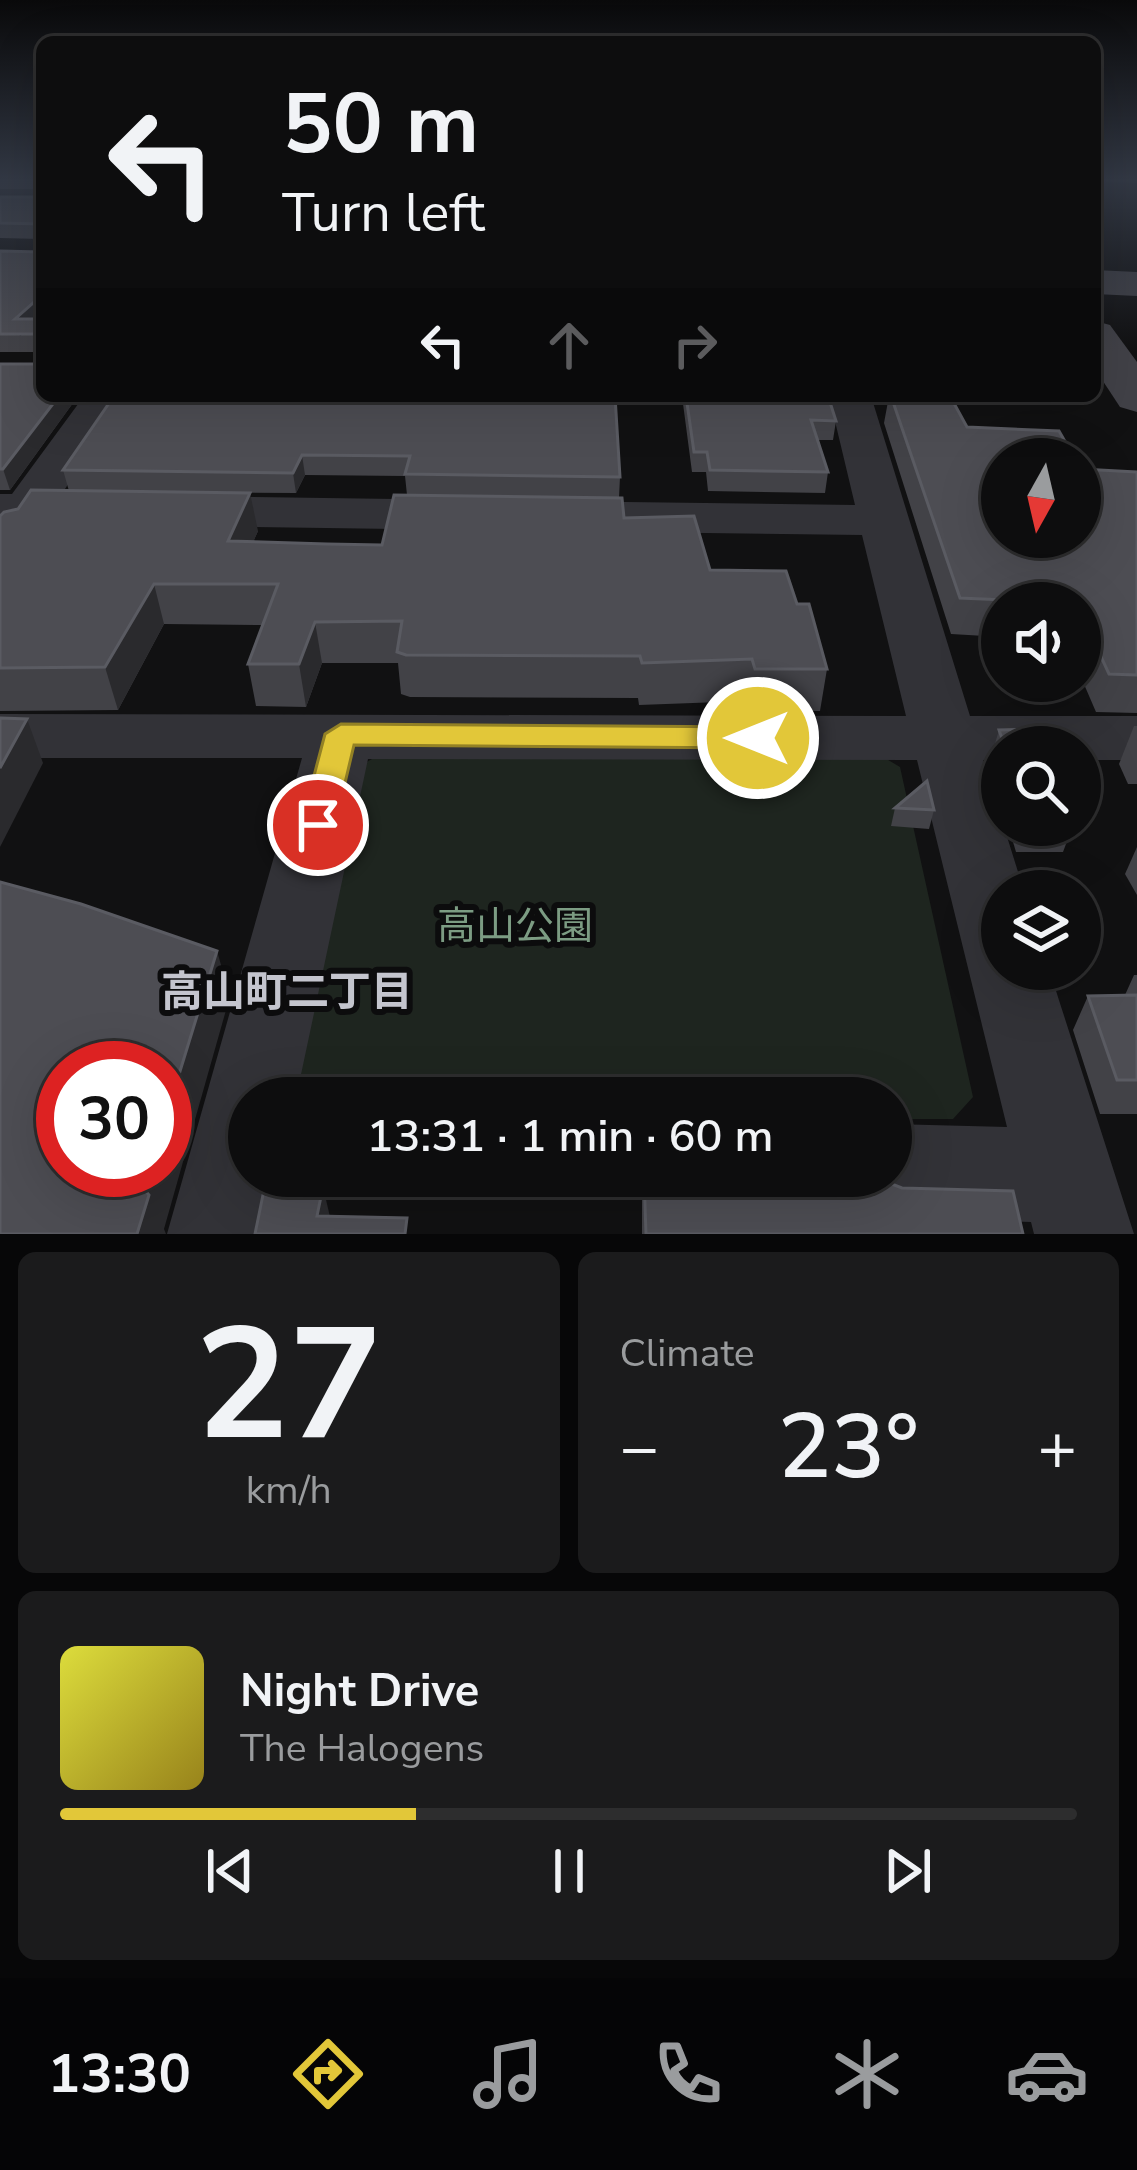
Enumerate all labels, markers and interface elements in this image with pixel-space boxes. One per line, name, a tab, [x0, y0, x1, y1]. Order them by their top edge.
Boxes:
text: 50 m	[282, 67, 479, 182]
icon: left	[84, 84, 240, 240]
text: Turn left	[282, 176, 485, 250]
icon: left	[410, 312, 476, 378]
icon: ahead	[536, 312, 602, 378]
icon: right	[662, 312, 728, 378]
north arrow	[981, 438, 1101, 558]
map controls	[981, 438, 1101, 990]
button: sound	[981, 582, 1101, 702]
position arrow	[695, 675, 821, 801]
button: search	[981, 726, 1101, 846]
pin	[267, 774, 369, 876]
icon: arrive	[285, 792, 351, 858]
button: layers	[981, 870, 1101, 990]
park label: 高山公園	[437, 900, 593, 953]
district label: 高山町二丁目	[161, 964, 413, 1021]
speed limit sign: 30	[36, 1041, 192, 1197]
text: 13:31 · 1 min · 60 m	[367, 1106, 773, 1167]
text: 27	[195, 1279, 382, 1492]
text: Climate	[620, 1327, 755, 1380]
text: 23°	[777, 1386, 919, 1509]
text: −	[620, 1403, 659, 1493]
text: +	[1037, 1403, 1077, 1493]
text: km/h	[246, 1464, 332, 1517]
text: Night Drive	[240, 1661, 479, 1722]
text: The Halogens	[240, 1722, 484, 1775]
icon: previous	[197, 1838, 263, 1904]
icon: pause	[536, 1838, 602, 1904]
icon: next	[875, 1838, 941, 1904]
icon: directions	[286, 2032, 370, 2116]
icon: music	[466, 2032, 550, 2116]
icon: phone	[646, 2032, 730, 2116]
icon: climate	[825, 2032, 909, 2116]
icon: car	[1005, 2032, 1089, 2116]
text: 13:30	[48, 2037, 191, 2111]

